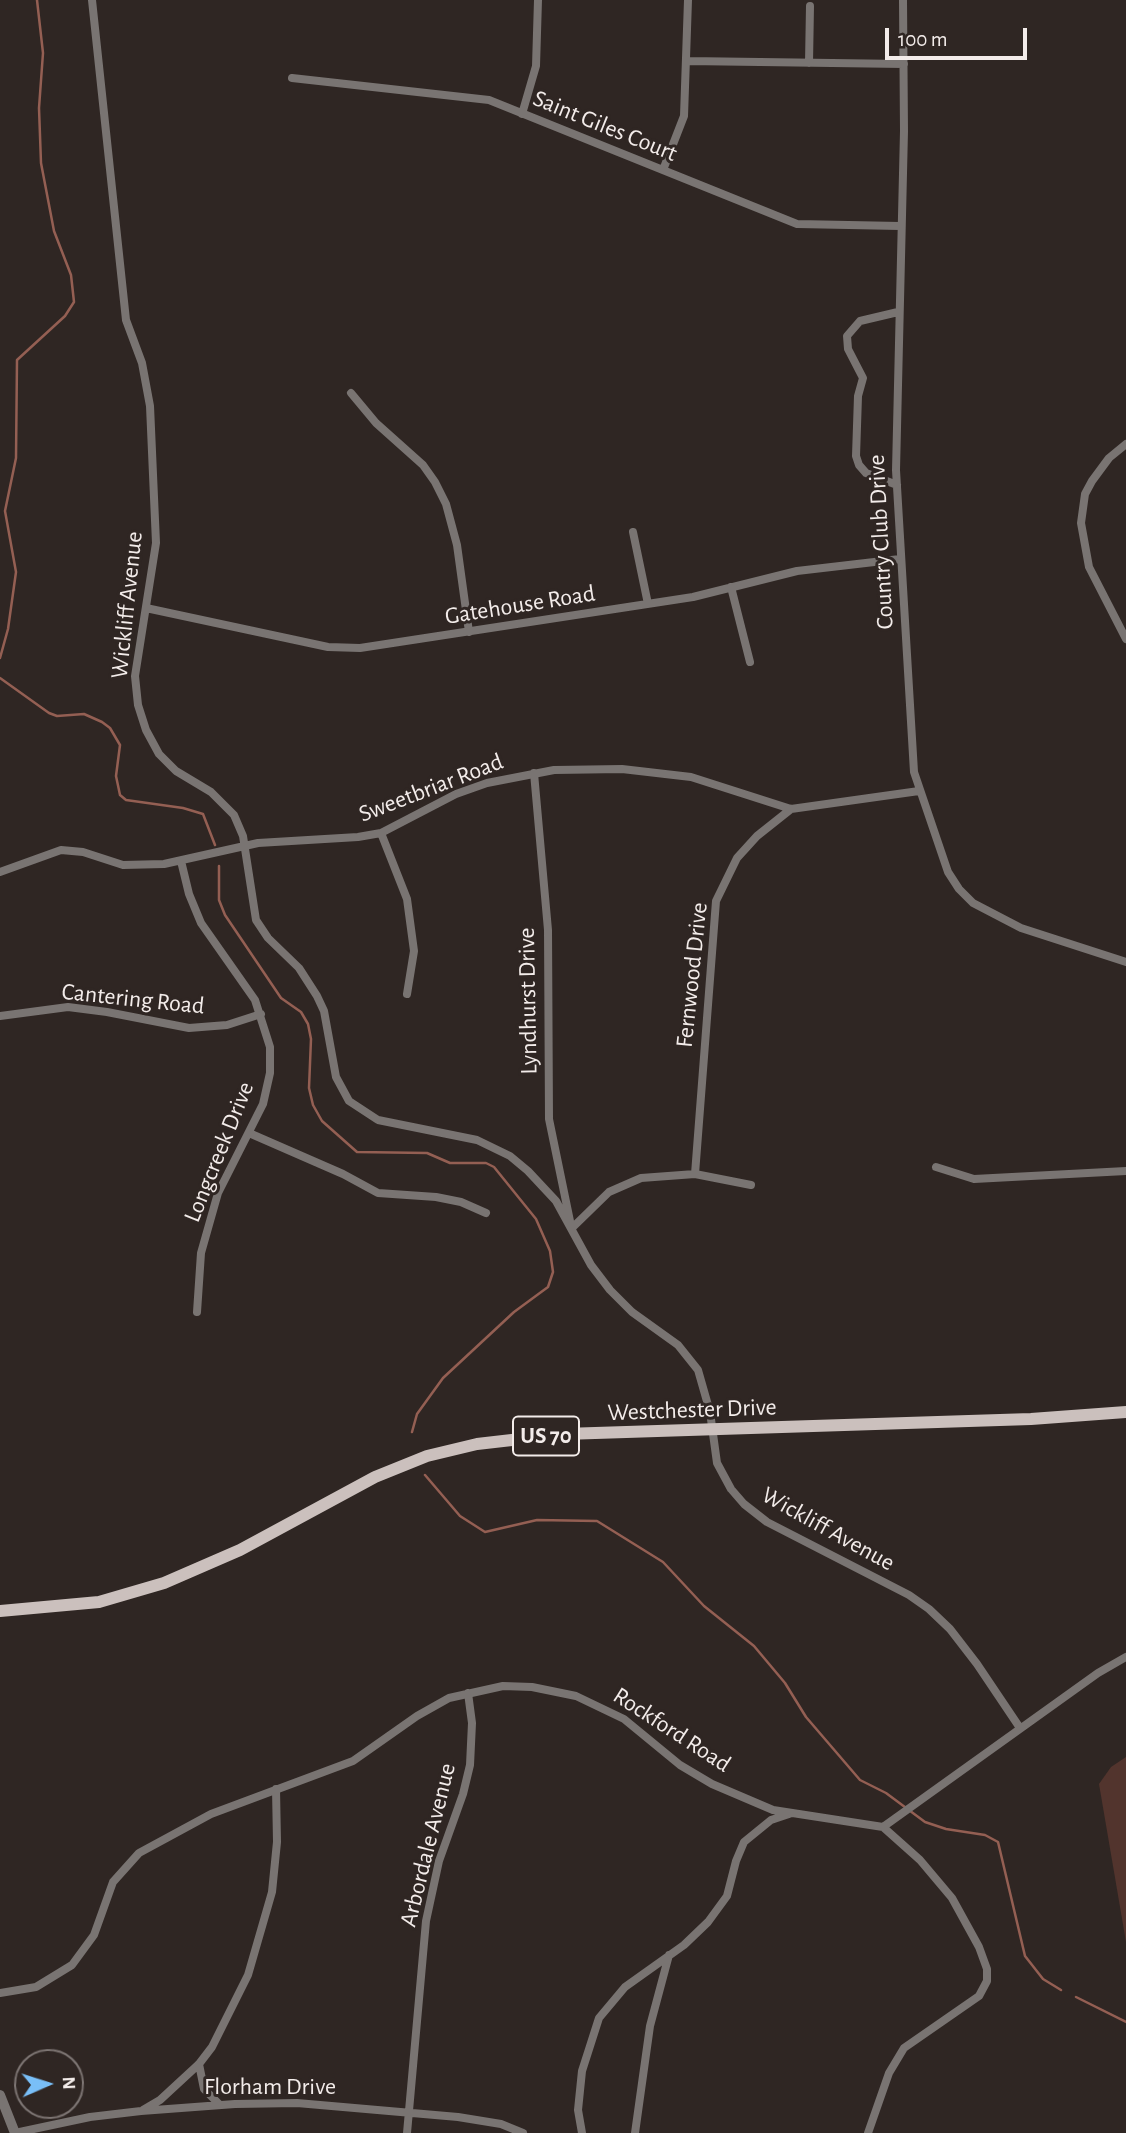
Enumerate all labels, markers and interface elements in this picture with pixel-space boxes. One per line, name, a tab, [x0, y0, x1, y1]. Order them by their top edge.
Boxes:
scale bar	[888, 14, 1030, 58]
text: 100 m	[898, 29, 948, 50]
street label: Saint Giles Court	[529, 84, 681, 168]
street label: Country Club Drive	[862, 454, 900, 630]
street label: Wickliff Avenue	[105, 530, 149, 680]
street label: Gatehouse Road	[443, 579, 597, 631]
street label: Sweetbriar Road	[355, 747, 507, 829]
street label: Fernwood Drive	[670, 901, 714, 1049]
street label: Lyndhurst Drive	[512, 927, 544, 1075]
street label: Cantering Road	[60, 977, 206, 1021]
street label: Longcreek Drive	[178, 1078, 260, 1226]
street label: Westchester Drive	[607, 1393, 777, 1427]
road number: US 70	[513, 1416, 579, 1456]
street label: Wickliff Avenue	[756, 1481, 900, 1577]
street label: Rockford Road	[608, 1681, 736, 1779]
street label: Arbordale Avenue	[394, 1760, 462, 1930]
north arrow	[14, 2049, 84, 2119]
street label: Florham Drive	[204, 2073, 336, 2101]
text: N	[59, 2076, 78, 2090]

